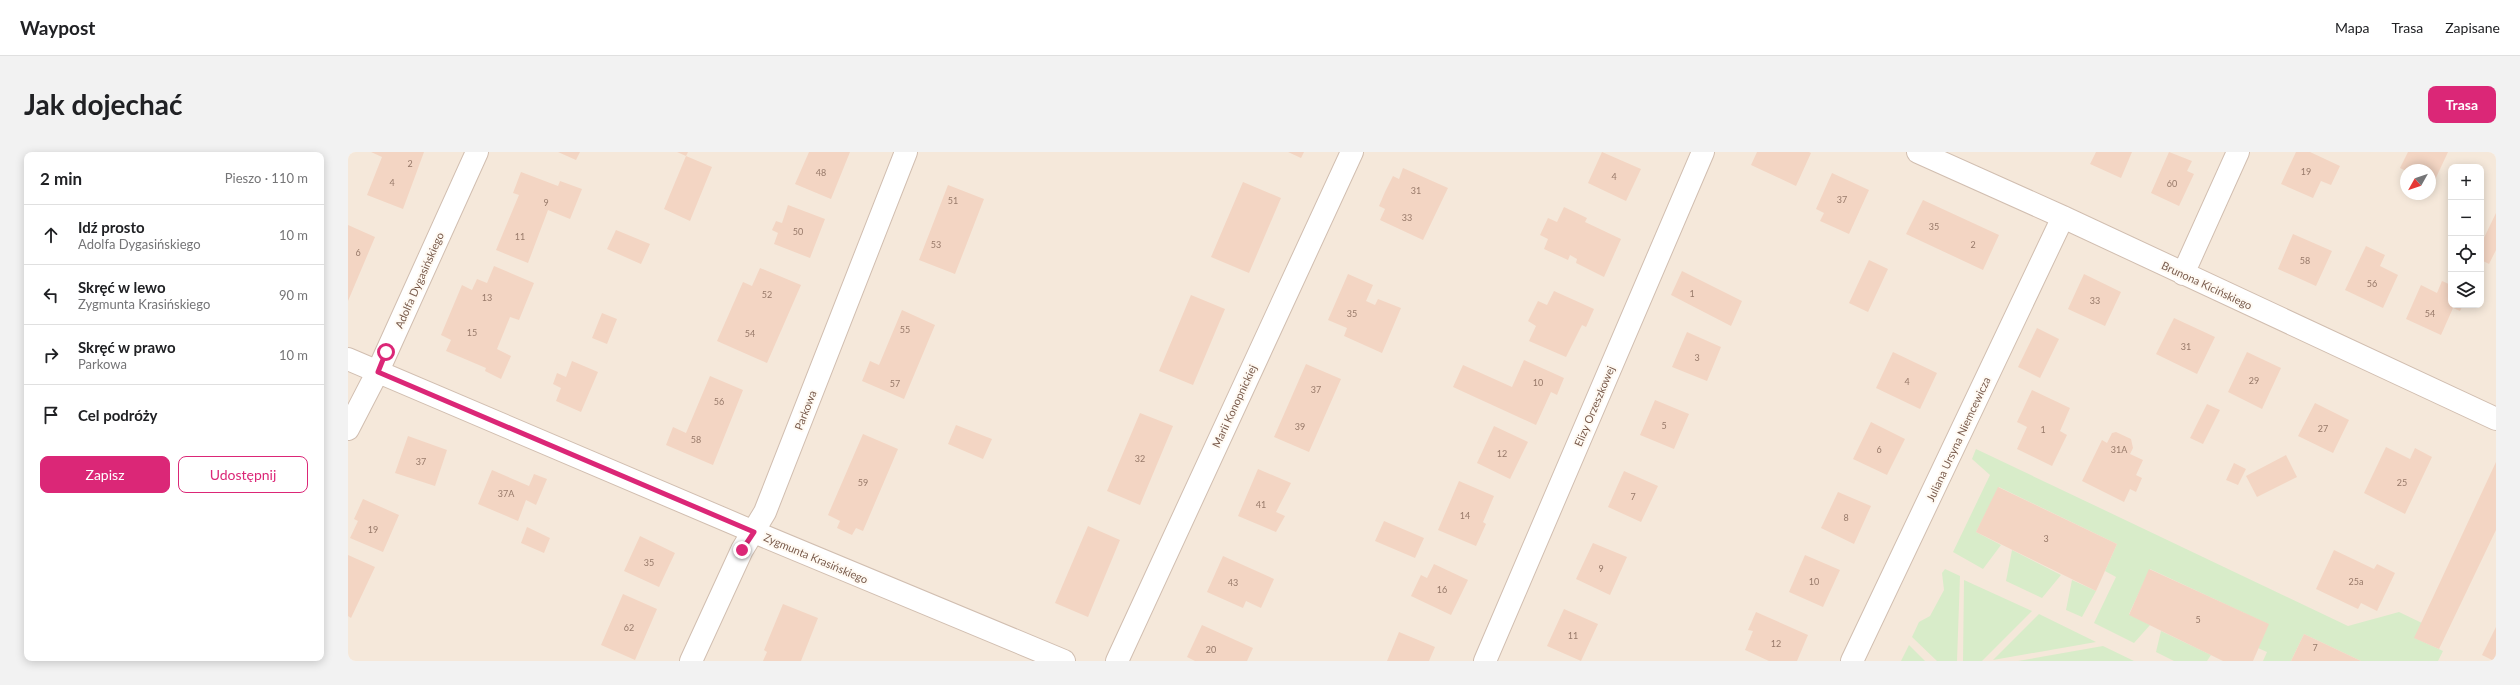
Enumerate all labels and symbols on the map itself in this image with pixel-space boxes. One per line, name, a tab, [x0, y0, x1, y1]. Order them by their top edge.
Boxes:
house number: 2	[407, 158, 413, 169]
north arrow	[2400, 164, 2436, 200]
house number: 19	[2301, 166, 2311, 177]
house number: 48	[816, 167, 826, 178]
house number: 4	[1611, 171, 1617, 182]
house number: 4	[389, 177, 395, 188]
house number: 60	[2167, 178, 2177, 189]
house number: 31	[1411, 185, 1421, 196]
house number: 37	[1837, 194, 1847, 205]
house number: 51	[948, 195, 958, 206]
house number: 9	[543, 197, 549, 208]
house number: 33	[1402, 212, 1412, 223]
house number: 35	[1929, 221, 1939, 232]
house number: 50	[793, 226, 803, 237]
street label: Adolfa Dygasińskiego	[392, 230, 446, 330]
house number: 11	[515, 231, 525, 242]
house number: 53	[931, 239, 941, 250]
house number: 2	[1970, 239, 1976, 250]
house number: 6	[355, 247, 361, 258]
house number: 58	[2300, 255, 2310, 266]
street label: Brunona Kicińskiego	[2160, 258, 2254, 312]
house number: 56	[2367, 278, 2377, 289]
house number: 1	[1689, 288, 1695, 299]
house number: 52	[762, 289, 772, 300]
house number: 13	[482, 292, 492, 303]
house number: 33	[2090, 295, 2100, 306]
house number: 35	[1347, 308, 1357, 319]
house number: 54	[2425, 308, 2435, 319]
house number: 55	[900, 324, 910, 335]
house number: 15	[467, 327, 477, 338]
house number: 54	[745, 328, 755, 339]
house number: 31	[2181, 341, 2191, 352]
route start	[377, 343, 395, 361]
house number: 3	[1694, 352, 1700, 363]
street label: Marii Konopnickiej	[1209, 362, 1259, 450]
street label: Elizy Orzeszkowej	[1571, 363, 1617, 448]
street label: Juliana Ursyna Niemcewicza	[1923, 375, 1993, 503]
house number: 29	[2249, 375, 2259, 386]
house number: 4	[1904, 376, 1910, 387]
house number: 10	[1533, 377, 1543, 388]
house number: 57	[890, 378, 900, 389]
house number: 37	[1311, 384, 1321, 395]
street label: Parkowa	[792, 388, 818, 432]
house number: 56	[714, 396, 724, 407]
house number: 5	[1661, 420, 1667, 431]
house number: 39	[1295, 421, 1305, 432]
house number: 27	[2318, 423, 2328, 434]
house number: 1	[2040, 424, 2046, 435]
house number: 58	[691, 434, 701, 445]
house number: 6	[1876, 444, 1882, 455]
house number: 31A	[2111, 444, 2128, 455]
house number: 12	[1497, 448, 1507, 459]
house number: 32	[1135, 453, 1145, 464]
house number: 37	[416, 456, 426, 467]
house number: 59	[858, 477, 868, 488]
house number: 25	[2397, 477, 2407, 488]
house number: 37A	[498, 488, 515, 499]
house number: 7	[1630, 491, 1636, 502]
house number: 41	[1256, 499, 1266, 510]
house number: 14	[1460, 510, 1470, 521]
house number: 8	[1843, 512, 1849, 523]
house number: 19	[368, 524, 378, 535]
street label: Zygmunta Krasińskiego	[762, 530, 870, 586]
house number: 3	[2043, 533, 2049, 544]
route end	[733, 541, 751, 559]
house number: 35	[644, 557, 654, 568]
house number: 9	[1598, 563, 1604, 574]
house number: 10	[1809, 576, 1819, 587]
house number: 25a	[2349, 576, 2363, 587]
house number: 43	[1228, 577, 1238, 588]
house number: 16	[1437, 584, 1447, 595]
house number: 5	[2195, 614, 2201, 625]
house number: 62	[624, 622, 634, 633]
house number: 11	[1568, 630, 1578, 641]
house number: 12	[1771, 638, 1781, 649]
house number: 7	[2312, 642, 2318, 653]
house number: 20	[1206, 644, 1216, 655]

